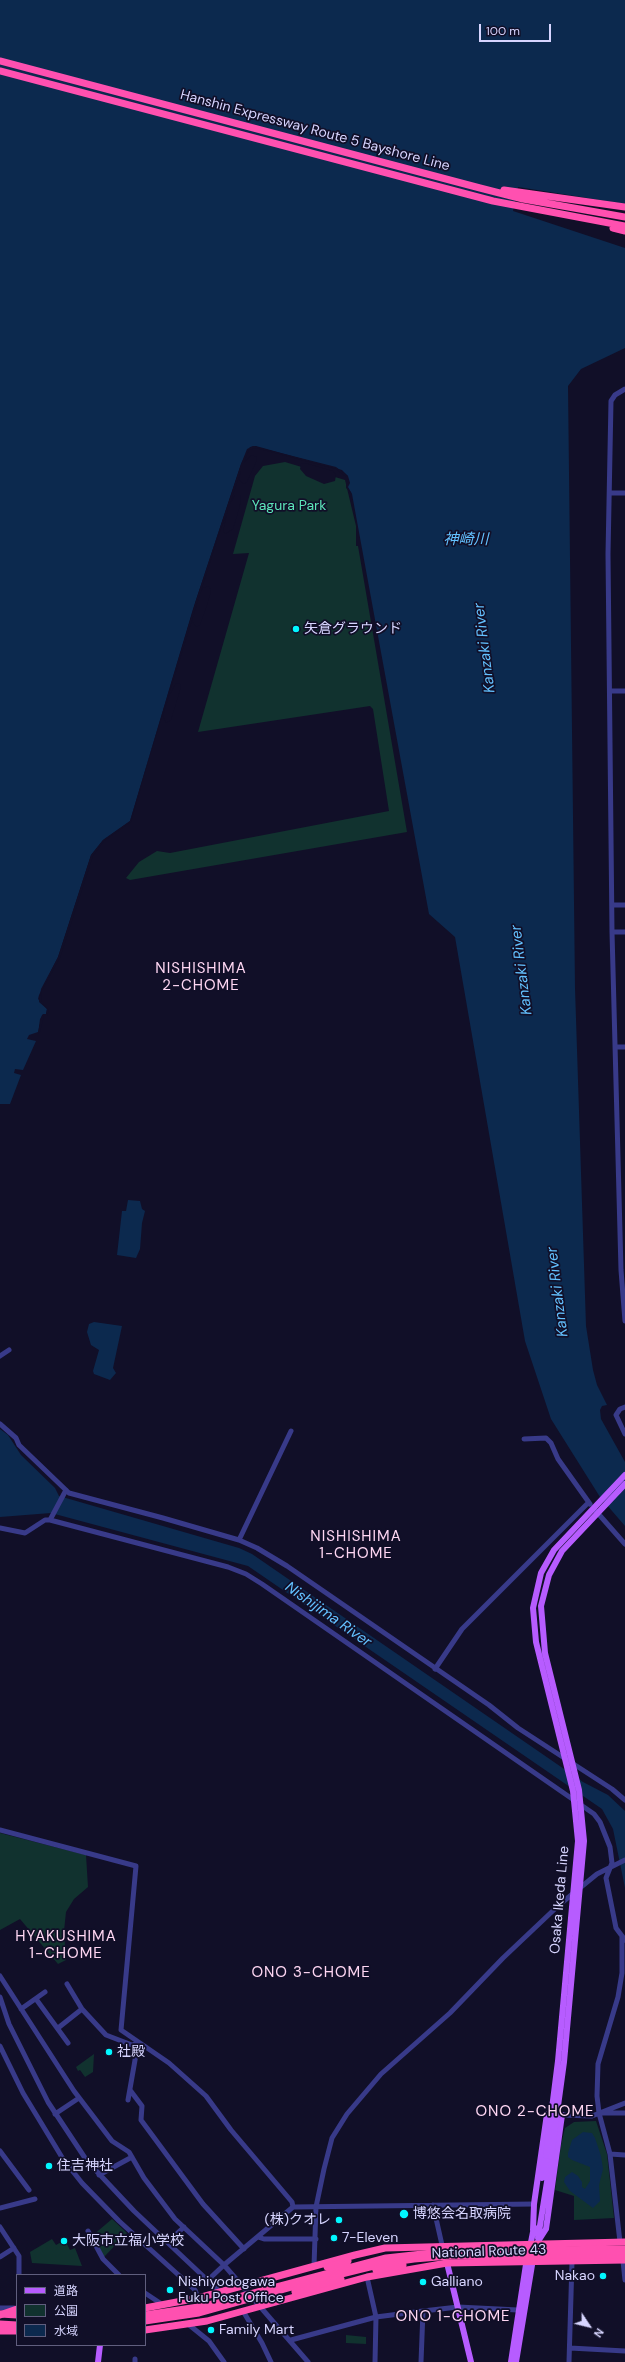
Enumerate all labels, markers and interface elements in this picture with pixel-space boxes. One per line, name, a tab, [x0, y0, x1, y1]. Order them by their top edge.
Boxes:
scale bar	[481, 16, 553, 42]
text: 100 m	[486, 23, 520, 39]
street label: Hanshin Expressway Route 5 Bayshore Line	[178, 87, 452, 175]
park label: Yagura Park	[252, 498, 326, 514]
water label: 神崎川	[444, 531, 488, 549]
water label: Kanzaki River	[471, 602, 499, 694]
place label: 矢倉グラウンド	[304, 621, 402, 637]
marker: 矢倉グラウンド	[291, 624, 301, 634]
water label: Kanzaki River	[508, 924, 536, 1016]
district label: NISHISHIMA 2-CHOME	[155, 960, 247, 995]
water label: Kanzaki River	[544, 1246, 572, 1338]
district label: NISHISHIMA 1-CHOME	[310, 1528, 402, 1563]
water label: Nishijima River	[281, 1579, 375, 1651]
street label: Osaka Ikeda Line	[547, 1845, 573, 1955]
district label: HYAKUSHIMA 1-CHOME	[15, 1928, 117, 1963]
district label: ONO 3-CHOME	[251, 1964, 371, 1982]
place label: 社殿	[117, 2044, 145, 2060]
marker: 社殿	[104, 2047, 114, 2057]
district label: ONO 2-CHOME	[476, 2103, 594, 2121]
place label: 住吉神社	[57, 2158, 113, 2174]
marker: 住吉神社	[44, 2161, 54, 2171]
place label: 博悠会名取病院	[413, 2206, 511, 2222]
marker: 博悠会名取病院	[398, 2208, 410, 2220]
place label: (株)クオレ	[265, 2212, 331, 2228]
marker: (株)クオレ	[334, 2215, 344, 2225]
place label: 7-Eleven	[342, 2230, 398, 2246]
place label: 大阪市立福小学校	[72, 2233, 184, 2249]
marker: 7-Eleven	[329, 2233, 339, 2243]
marker: 大阪市立福小学校	[59, 2236, 69, 2246]
street label: National Route 43	[431, 2242, 547, 2262]
place label: Nakao	[555, 2268, 595, 2284]
marker: Nakao	[598, 2271, 608, 2281]
legend	[16, 2274, 146, 2346]
place label: Nishiyodogawa Fuku Post Office	[178, 2274, 284, 2306]
place label: Galliano	[431, 2274, 483, 2290]
marker: Galliano	[418, 2277, 428, 2287]
text: 道路	[54, 2283, 78, 2299]
marker: Nishiyodogawa Fuku Post Office	[165, 2285, 175, 2295]
text: 公園	[54, 2303, 78, 2319]
north arrow	[569, 2306, 609, 2346]
district label: ONO 1-CHOME	[395, 2308, 511, 2326]
place label: Family Mart	[219, 2322, 294, 2338]
text: 水域	[54, 2323, 78, 2339]
marker: Family Mart	[206, 2325, 216, 2335]
text: N	[591, 2326, 607, 2340]

